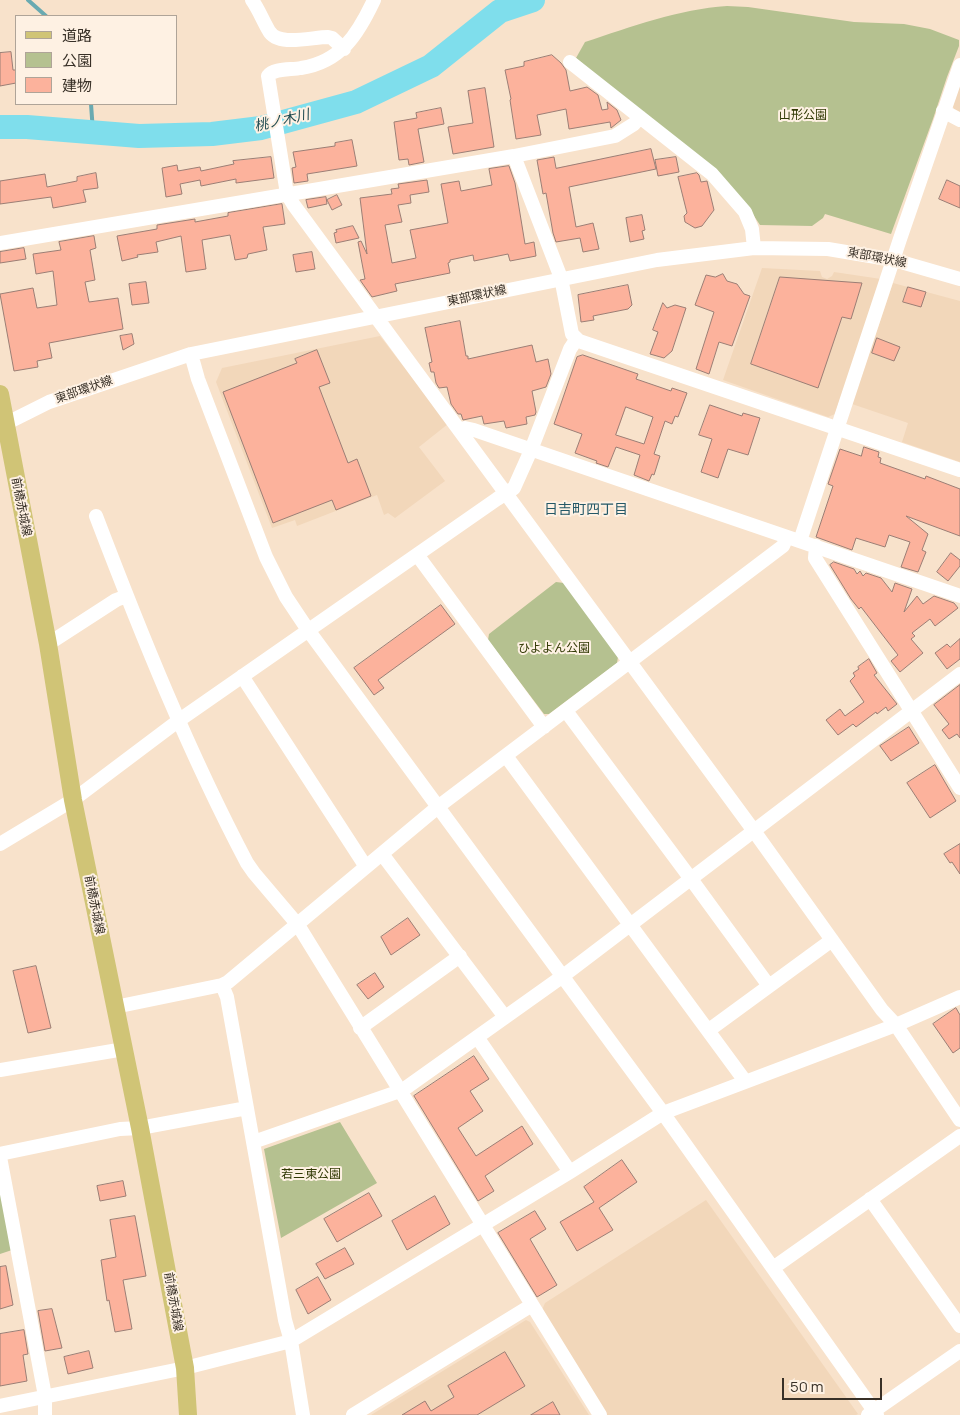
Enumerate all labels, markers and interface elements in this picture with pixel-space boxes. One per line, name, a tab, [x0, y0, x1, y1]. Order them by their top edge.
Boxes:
legend	[15, 15, 178, 105]
text: 道路	[62, 25, 92, 46]
text: 公園	[62, 50, 92, 71]
text: 建物	[62, 75, 92, 96]
water label: 桃ノ木川	[253, 107, 311, 135]
park label: 山形公園	[779, 109, 827, 123]
street label: 東部環状線	[846, 245, 908, 271]
street label: 東部環状線	[446, 283, 508, 309]
street label: 東部環状線	[53, 373, 115, 407]
street label: 前橋赤城線	[8, 476, 34, 538]
district label: 日吉町四丁目	[544, 502, 628, 518]
park label: ひよよん公園	[518, 642, 590, 656]
street label: 前橋赤城線	[81, 874, 107, 936]
park label: 若三東公園	[281, 1168, 341, 1182]
street label: 前橋赤城線	[161, 1271, 185, 1333]
scale bar	[785, 1368, 885, 1400]
text: 50 m	[790, 1376, 824, 1397]

